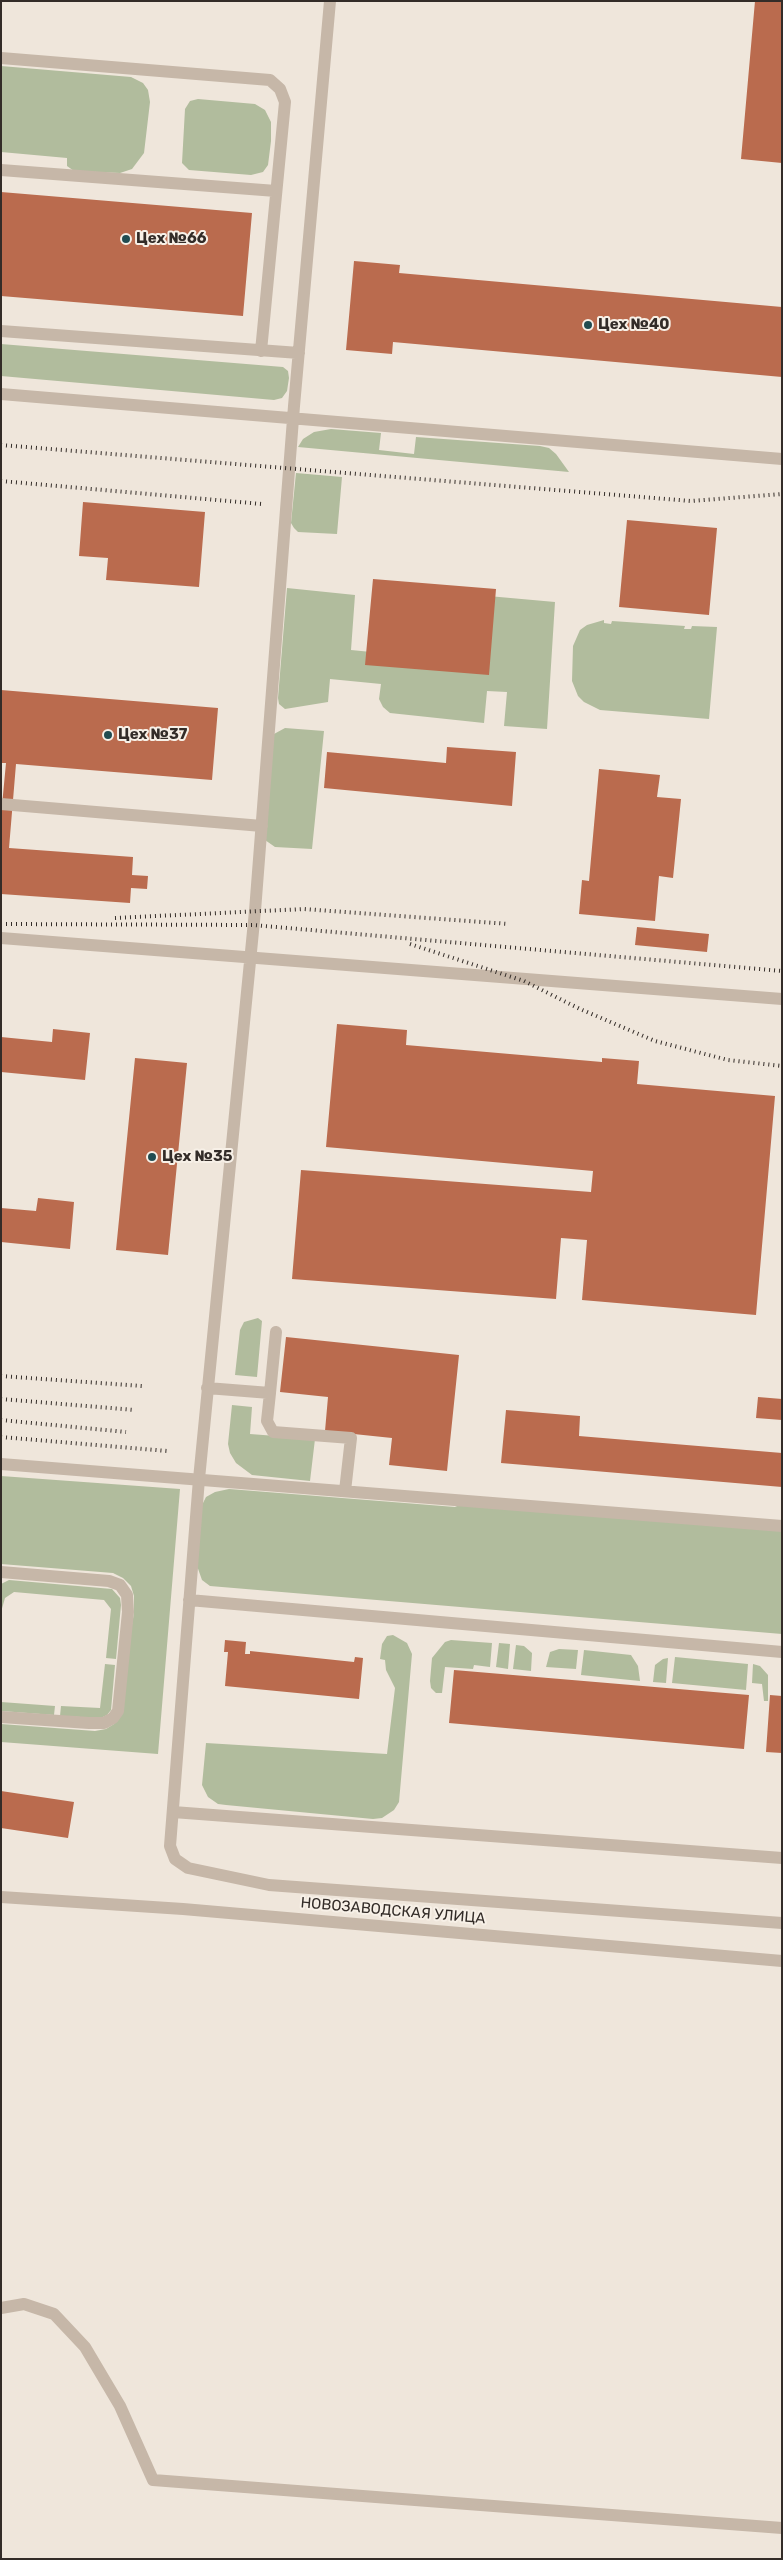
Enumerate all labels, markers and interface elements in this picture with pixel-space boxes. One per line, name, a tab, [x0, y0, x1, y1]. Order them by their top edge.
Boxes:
place label: Цех №66	[136, 230, 206, 248]
marker: Цех №66	[120, 233, 132, 245]
place label: Цех №40	[598, 316, 669, 334]
marker: Цех №40	[582, 319, 594, 331]
place label: Цех №37	[118, 726, 187, 744]
marker: Цех №37	[102, 729, 114, 741]
place label: Цех №35	[162, 1148, 233, 1166]
marker: Цех №35	[146, 1151, 158, 1163]
street label: НОВОЗАВОДСКАЯ УЛИЦА	[300, 1894, 486, 1928]

